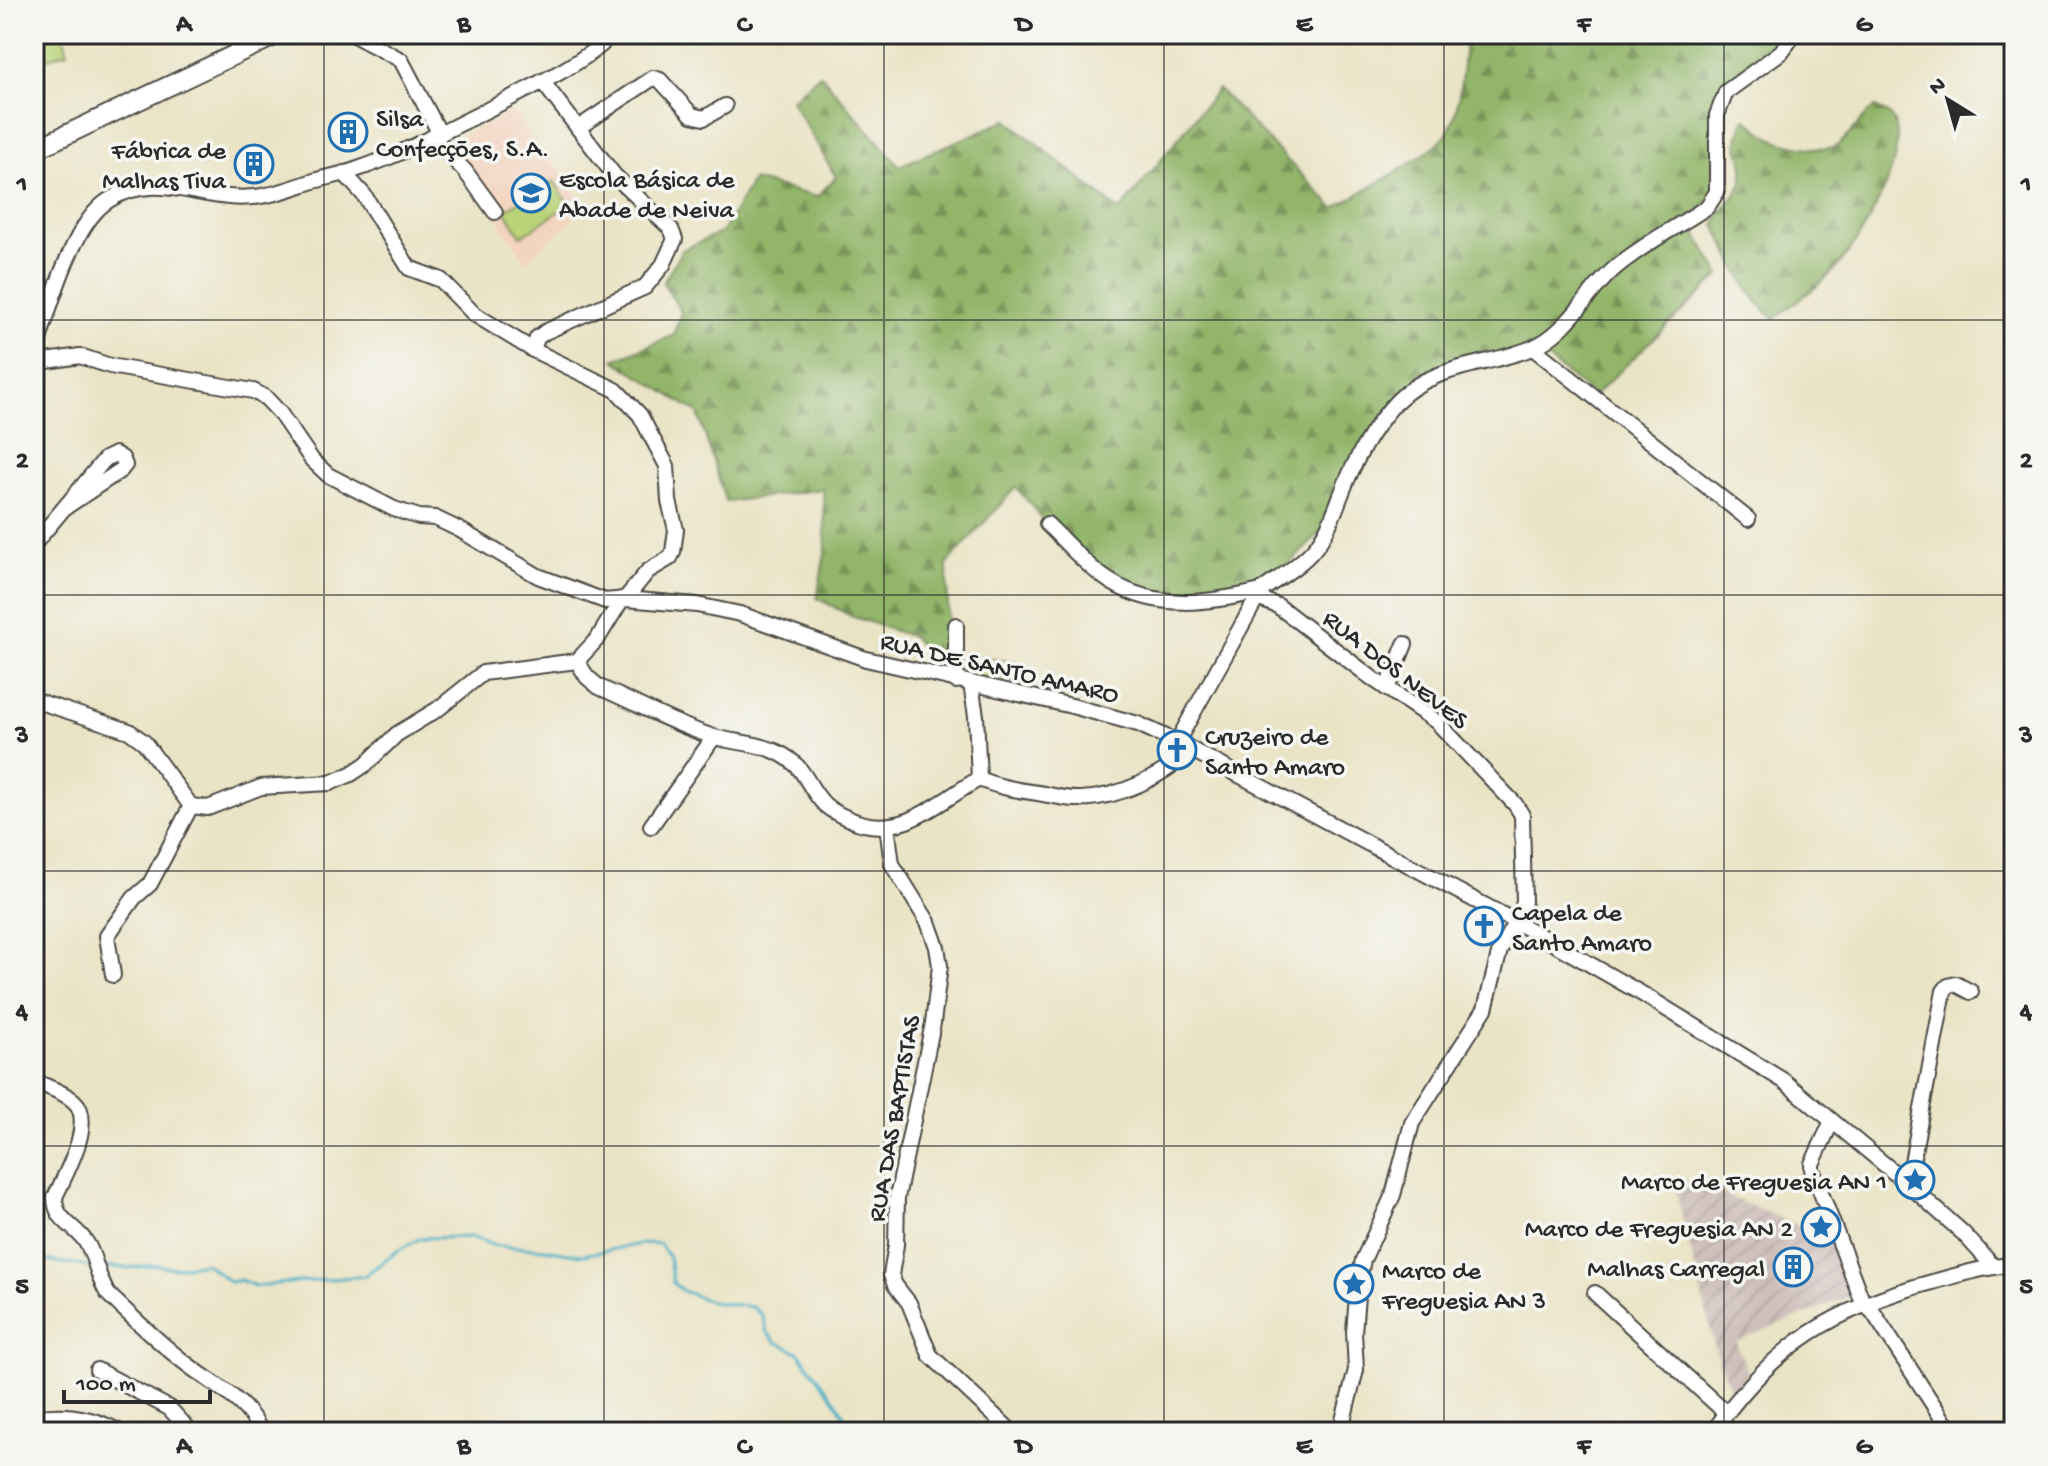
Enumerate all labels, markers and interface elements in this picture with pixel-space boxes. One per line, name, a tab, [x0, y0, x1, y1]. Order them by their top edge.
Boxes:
text: A	[175, 11, 193, 42]
text: B	[456, 11, 472, 42]
text: C	[737, 11, 754, 42]
text: D	[1014, 11, 1034, 42]
text: E	[1296, 11, 1314, 42]
text: F	[1576, 11, 1592, 42]
text: G	[1856, 11, 1874, 42]
north arrow	[1908, 60, 1988, 140]
text: N	[1925, 73, 1952, 102]
place label: Silsa Confecções, S.A.	[376, 106, 550, 167]
building icon: Silsa Confecções, S.A.	[327, 111, 369, 153]
place label: Fábrica de Malhas Tiva	[102, 138, 228, 199]
building icon: Fábrica de Malhas Tiva	[233, 143, 275, 185]
place label: Escola Básica de Abade de Neiva	[559, 167, 736, 228]
text: 1	[16, 171, 27, 202]
text: 1	[2020, 171, 2031, 202]
school or university icon: Escola Básica de Abade de Neiva	[510, 172, 552, 214]
text: 2	[16, 447, 29, 478]
text: 2	[2020, 447, 2033, 478]
street label: RUA DOS NEVES	[1315, 605, 1474, 739]
street label: RUA DE SANTO AMARO	[877, 628, 1121, 713]
text: 3	[14, 722, 29, 753]
text: 3	[2018, 722, 2033, 753]
place label: Cruzeiro de Santo Amaro	[1205, 724, 1345, 785]
church icon: Cruzeiro de Santo Amaro	[1156, 729, 1198, 771]
place label: Capela de Santo Amaro	[1512, 900, 1652, 961]
church icon: Capela de Santo Amaro	[1463, 905, 1505, 947]
text: 4	[15, 998, 29, 1029]
text: 4	[2019, 998, 2033, 1029]
street label: RUA DAS BAPTISTAS	[863, 1012, 930, 1225]
place icon: Marco de Freguesia AN 1	[1894, 1159, 1936, 1201]
place label: Marco de Freguesia AN 1	[1621, 1169, 1887, 1200]
place icon: Marco de Freguesia AN 2	[1800, 1206, 1842, 1248]
place label: Marco de Freguesia AN 2	[1525, 1216, 1793, 1247]
building icon: Malhas Carregal	[1772, 1246, 1814, 1288]
place label: Malhas Carregal	[1587, 1256, 1765, 1287]
place label: Marco de Freguesia AN 3	[1381, 1258, 1546, 1319]
place icon: Marco de Freguesia AN 3	[1333, 1263, 1375, 1305]
text: 5	[15, 1273, 29, 1304]
text: 5	[2019, 1273, 2033, 1304]
scale bar	[64, 1354, 210, 1404]
text: 100 m	[75, 1371, 136, 1400]
text: A	[175, 1433, 193, 1464]
text: B	[456, 1433, 472, 1464]
text: C	[737, 1433, 754, 1464]
text: D	[1014, 1433, 1034, 1464]
text: E	[1296, 1433, 1314, 1464]
text: F	[1576, 1433, 1592, 1464]
text: G	[1856, 1433, 1874, 1464]

